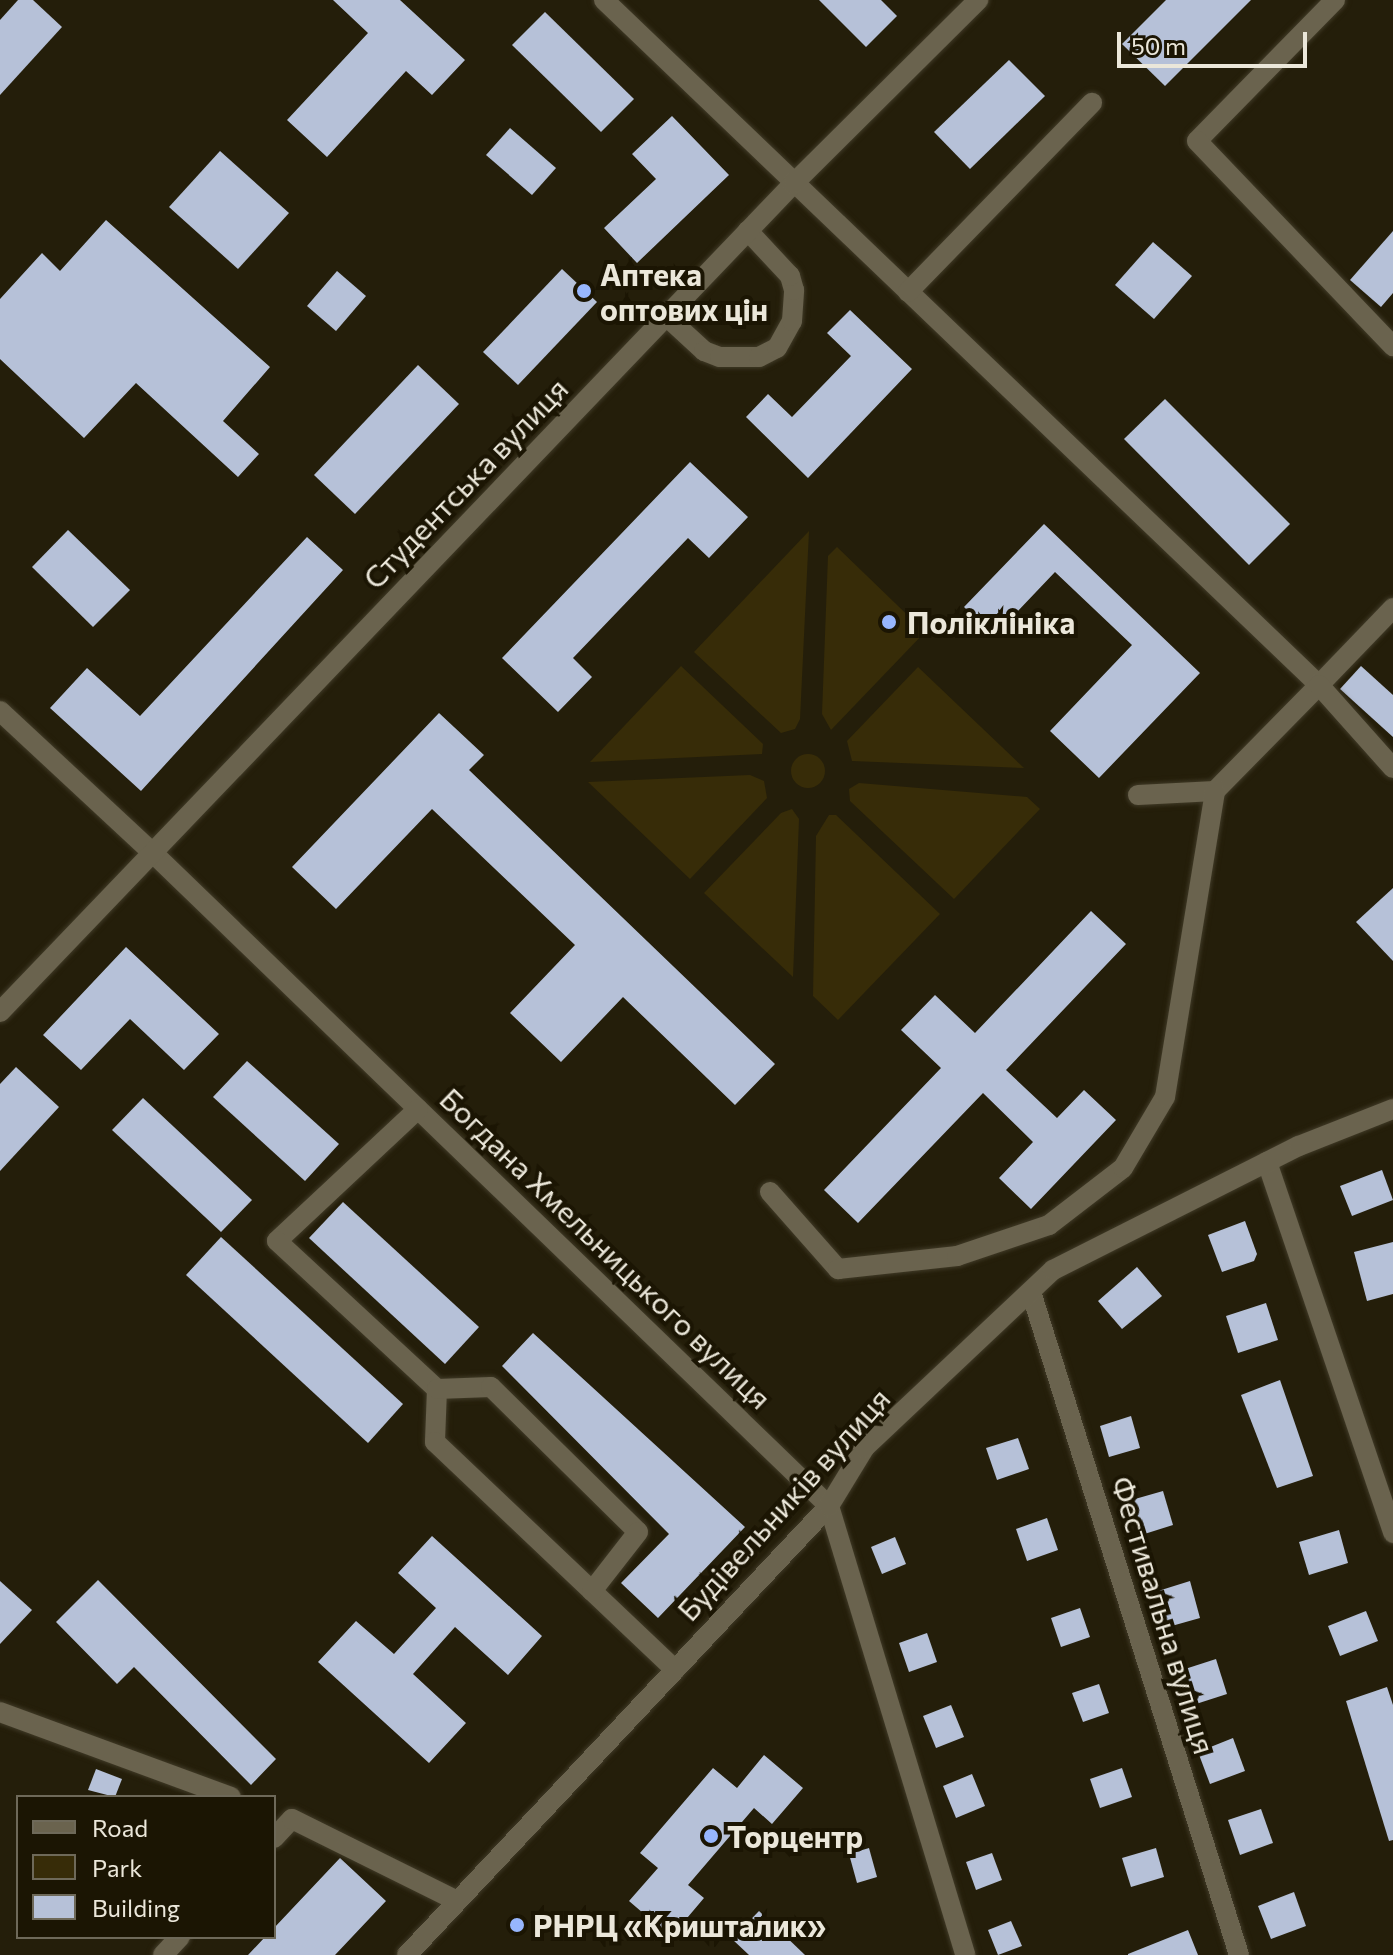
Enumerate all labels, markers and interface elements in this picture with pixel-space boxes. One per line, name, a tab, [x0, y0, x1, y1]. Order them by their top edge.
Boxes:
scale bar	[1121, 16, 1311, 66]
text: 50 m	[1131, 31, 1186, 60]
place label: Аптека оптових цін	[600, 256, 768, 326]
marker: Аптека оптових цін	[575, 282, 593, 300]
street label: Студентська вулиця	[355, 370, 575, 596]
place label: Поліклініка	[907, 604, 1075, 640]
marker: Поліклініка	[878, 611, 900, 633]
street label: Богдана Хмельницького вулиця	[433, 1080, 779, 1416]
street label: Будівельників вулиця	[669, 1380, 897, 1628]
street label: Фестивальна вулиця	[1105, 1472, 1223, 1758]
legend	[16, 1795, 276, 1939]
text: Road	[92, 1813, 148, 1842]
place label: Торцентр	[727, 1818, 863, 1854]
marker: Торцентр	[702, 1827, 720, 1845]
text: Park	[92, 1853, 142, 1882]
text: Building	[92, 1893, 180, 1922]
place label: РНРЦ «Кришталик»	[533, 1907, 826, 1943]
marker: РНРЦ «Кришталик»	[508, 1916, 526, 1934]

